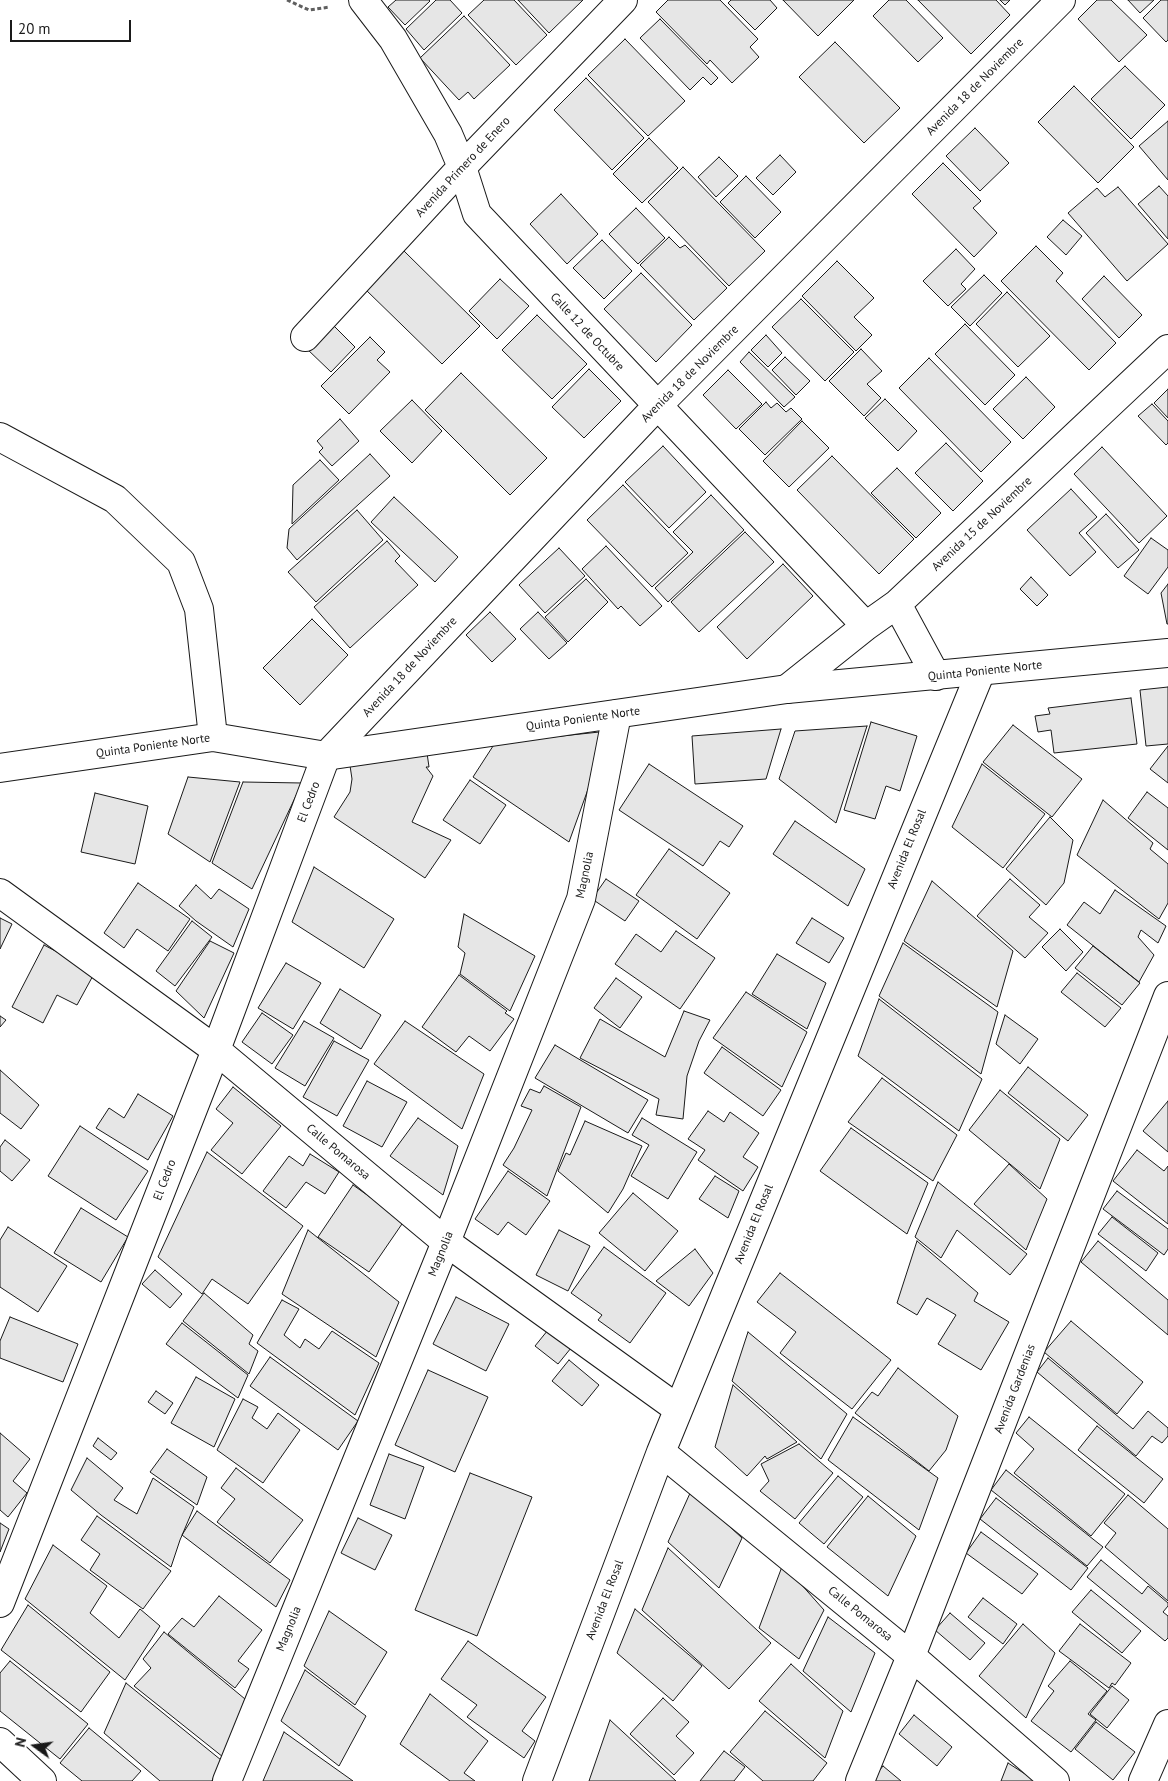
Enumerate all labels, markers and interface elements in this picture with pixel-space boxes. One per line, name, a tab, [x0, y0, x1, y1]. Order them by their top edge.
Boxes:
scale bar	[12, 10, 134, 42]
text: 20 m	[18, 19, 51, 38]
street label: Avenida 18 de Noviembre	[923, 35, 1027, 139]
street label: Avenida Primero de Enero	[413, 114, 513, 220]
street label: Calle 12 de Octubre	[547, 290, 627, 374]
street label: Avenida 18 de Noviembre	[638, 322, 742, 426]
street label: Avenida 15 de Noviembre	[929, 474, 1035, 574]
street label: Avenida 18 de Noviembre	[360, 614, 460, 720]
street label: Quinta Poniente Norte	[927, 658, 1043, 684]
street label: Quinta Poniente Norte	[525, 704, 641, 734]
street label: Quinta Poniente Norte	[95, 731, 211, 761]
street label: El Cedro	[295, 780, 323, 824]
street label: Avenida El Rosal	[885, 807, 929, 891]
street label: Magnolia	[573, 850, 597, 900]
street label: Calle Pomarosa	[303, 1121, 373, 1183]
street label: El Cedro	[151, 1158, 179, 1202]
street label: Avenida El Rosal	[732, 1182, 776, 1266]
street label: Magnolia	[425, 1229, 457, 1279]
street label: Avenida Gardenias	[991, 1342, 1039, 1436]
street label: Avenida El Rosal	[583, 1558, 627, 1642]
street label: Calle Pomarosa	[825, 1584, 895, 1644]
street label: Magnolia	[273, 1604, 305, 1654]
north arrow	[10, 1721, 60, 1771]
text: N	[11, 1736, 30, 1749]

